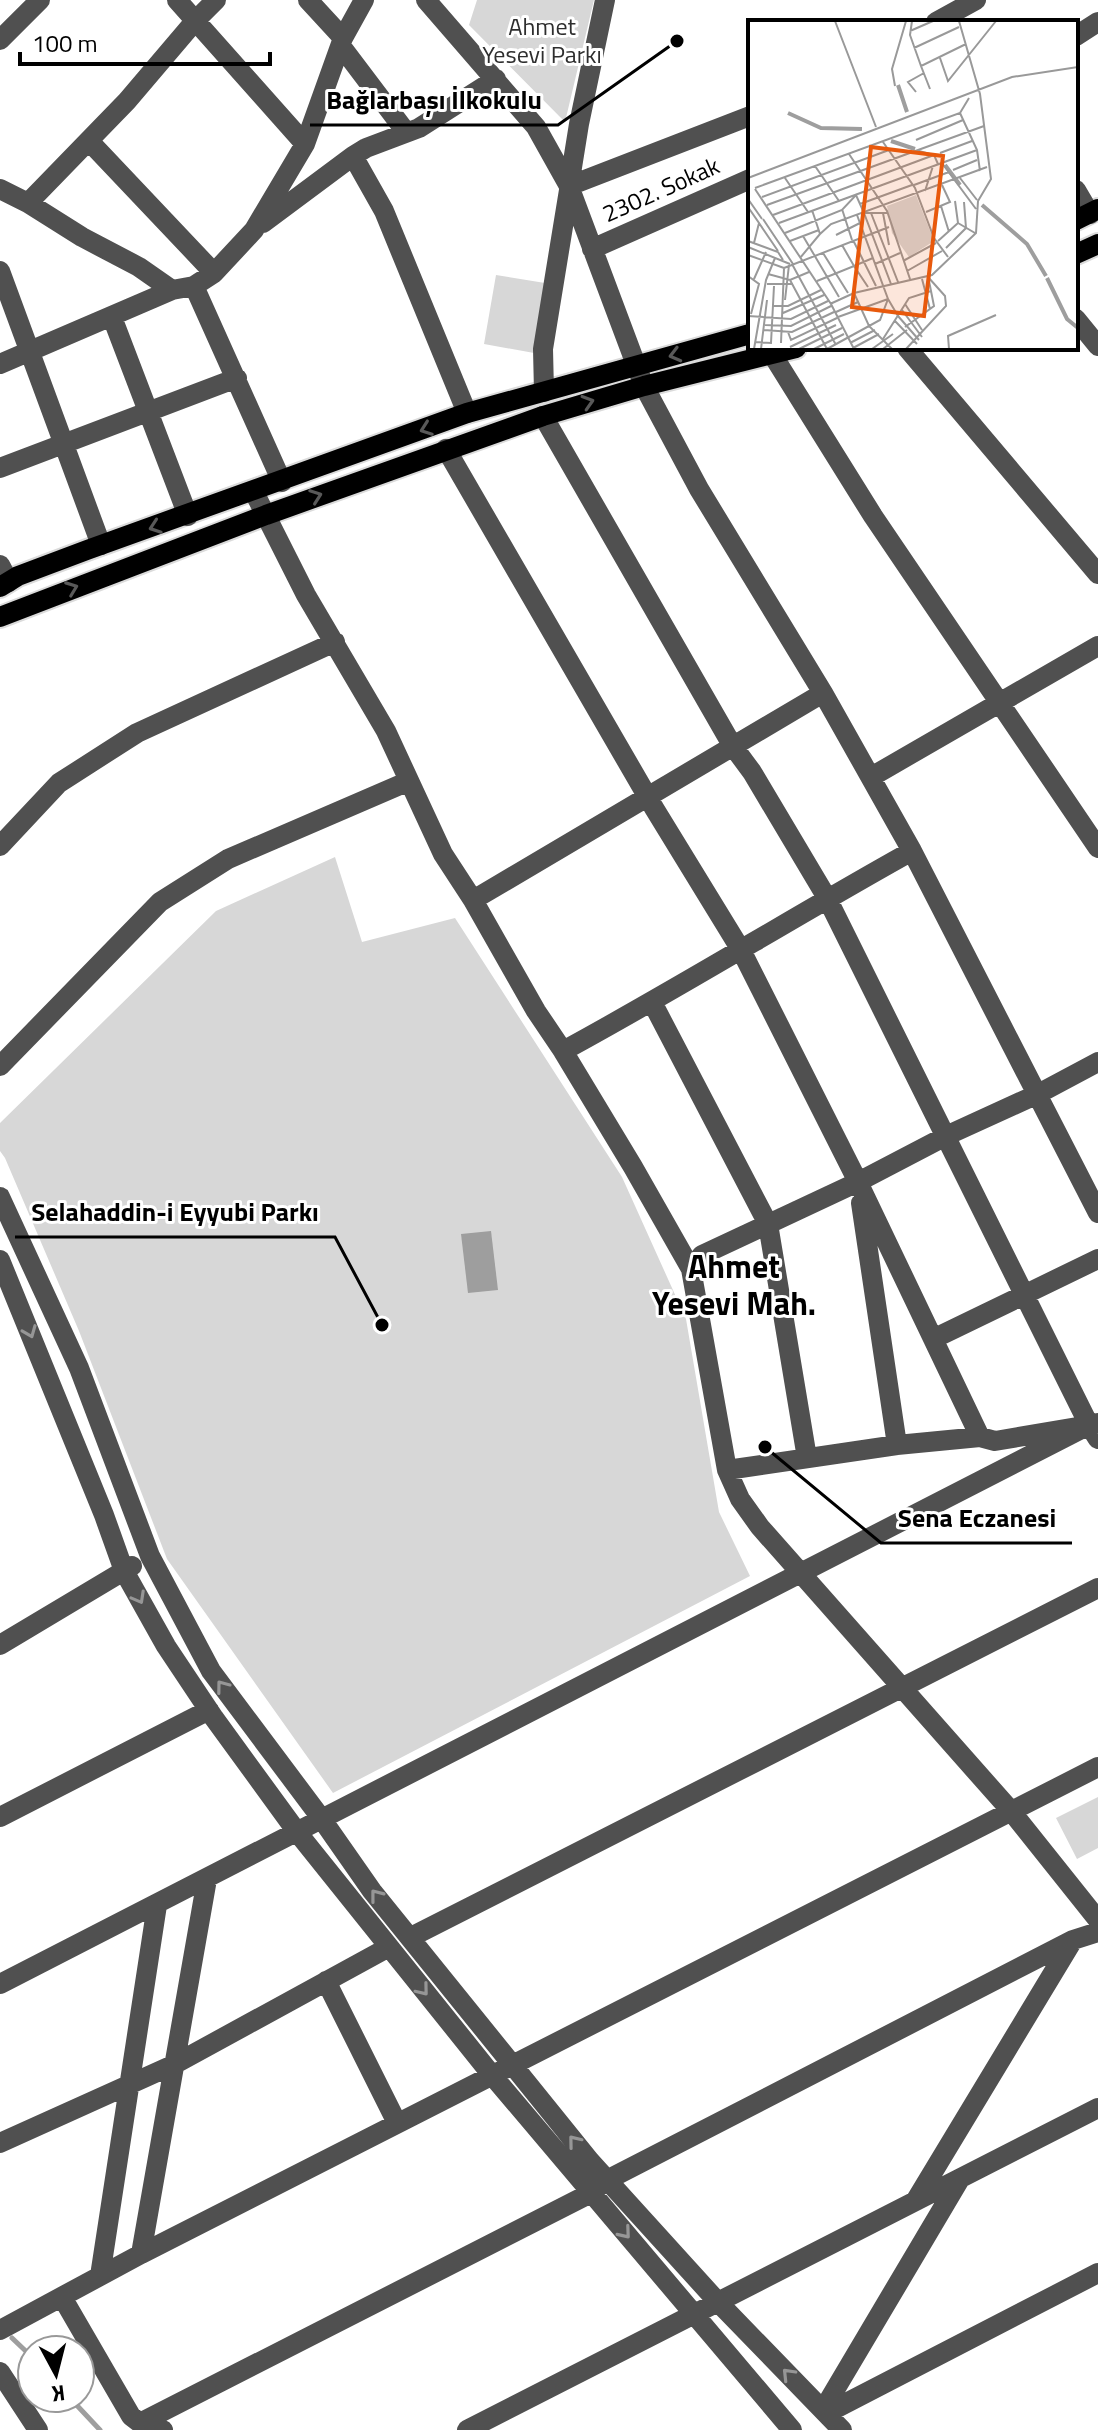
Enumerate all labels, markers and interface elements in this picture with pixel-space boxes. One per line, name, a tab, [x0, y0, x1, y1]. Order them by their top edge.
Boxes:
park label: Ahmet Yesevi Parkı	[482, 8, 602, 72]
scale bar	[20, 16, 270, 66]
inset map	[748, 20, 1078, 350]
text: 100 m	[32, 25, 98, 61]
callout: Bağlarbaşı İlkokulu	[310, 75, 558, 125]
text: Bağlarbaşı İlkokulu	[326, 80, 542, 119]
street label: 2302. Sokak	[596, 147, 725, 231]
one-way arrow	[668, 345, 682, 362]
one-way arrow	[580, 395, 594, 411]
one-way arrow	[419, 419, 433, 435]
one-way arrow	[308, 490, 322, 506]
one-way arrow	[149, 517, 163, 533]
one-way arrow	[64, 581, 78, 598]
callout: Selahaddin-i Eyyubi Parkı	[15, 1187, 335, 1237]
text: Selahaddin-i Eyyubi Parkı	[31, 1192, 319, 1231]
district label: Ahmet Yesevi Mah.	[652, 1242, 816, 1327]
one-way arrow	[20, 1324, 37, 1338]
callout: Sena Eczanesi	[881, 1493, 1072, 1543]
text: Sena Eczanesi	[898, 1498, 1056, 1537]
one-way arrow	[129, 1590, 145, 1604]
one-way arrow	[217, 1680, 232, 1695]
one-way arrow	[371, 1890, 386, 1904]
one-way arrow	[413, 1980, 428, 1995]
one-way arrow	[569, 2136, 584, 2150]
one-way arrow	[615, 2223, 630, 2238]
north arrow	[16, 2334, 96, 2414]
one-way arrow	[783, 2369, 797, 2383]
text: K	[50, 2376, 67, 2412]

